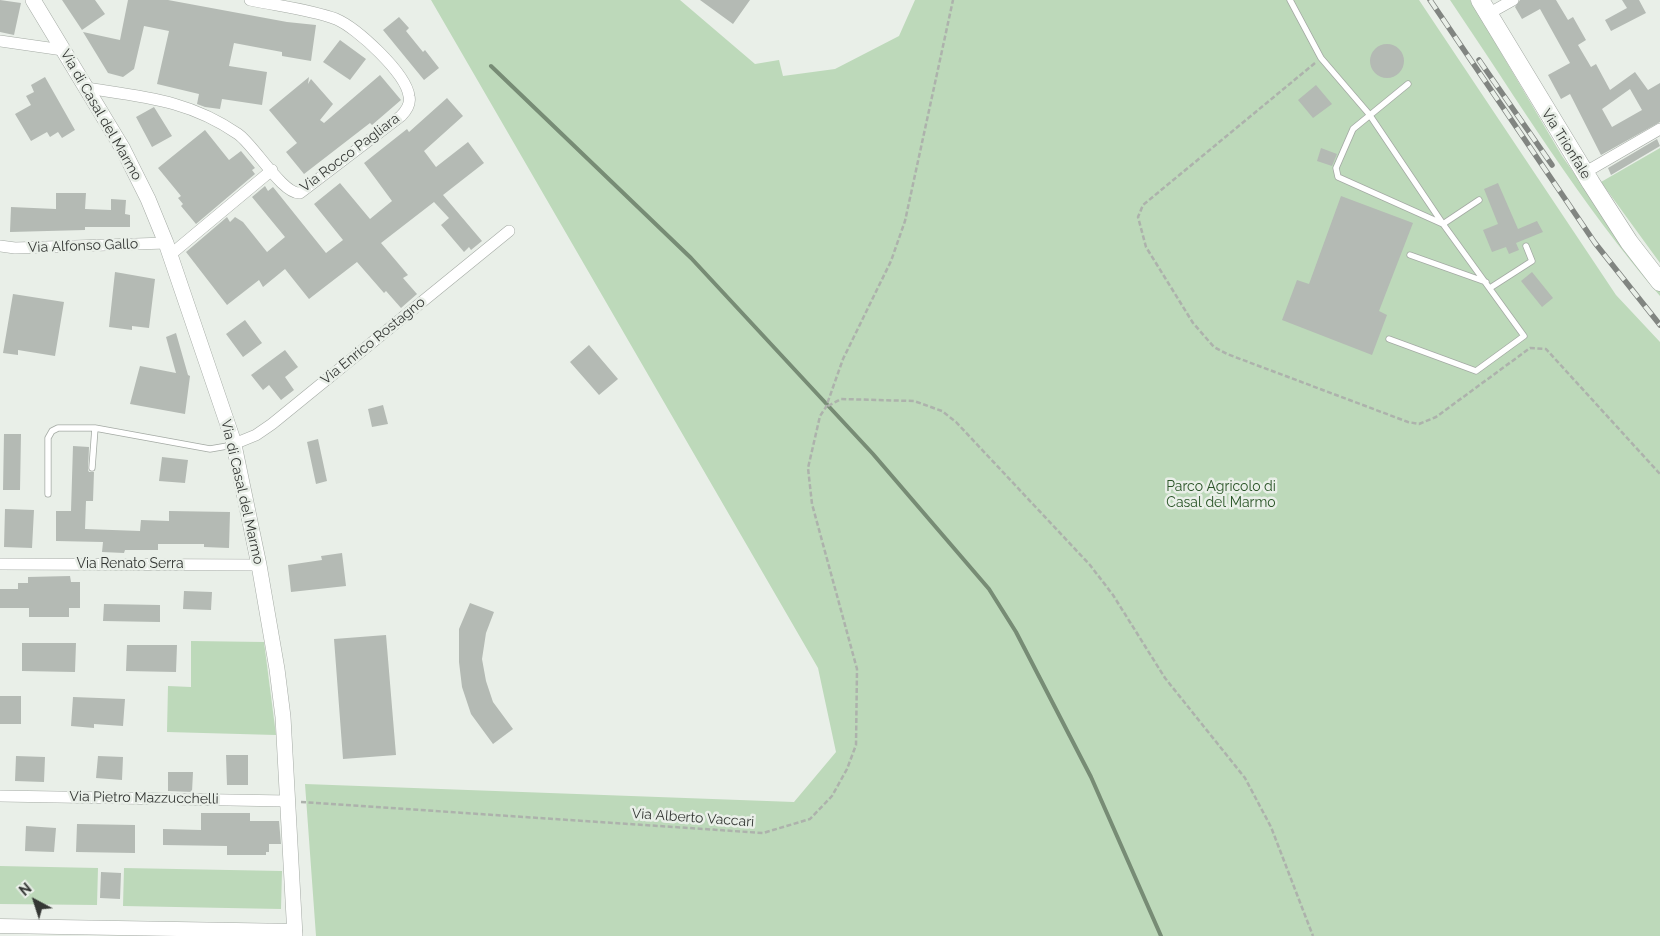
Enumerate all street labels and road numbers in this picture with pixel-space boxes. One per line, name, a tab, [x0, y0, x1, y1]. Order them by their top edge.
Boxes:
street label: Via di Casal del Marmo	[57, 47, 145, 183]
street label: Via Trionfale	[1538, 106, 1594, 182]
street label: Via Rocco Pagliara	[297, 110, 403, 196]
street label: Via Alfonso Gallo	[28, 236, 138, 256]
street label: Via Enrico Rostagno	[317, 294, 429, 388]
street label: Via di Casal del Marmo	[217, 418, 267, 566]
street label: Via Renato Serra	[76, 556, 184, 572]
street label: Via Pietro Mazzucchelli	[69, 788, 219, 808]
street label: Via Alberto Vaccari	[631, 805, 755, 831]

